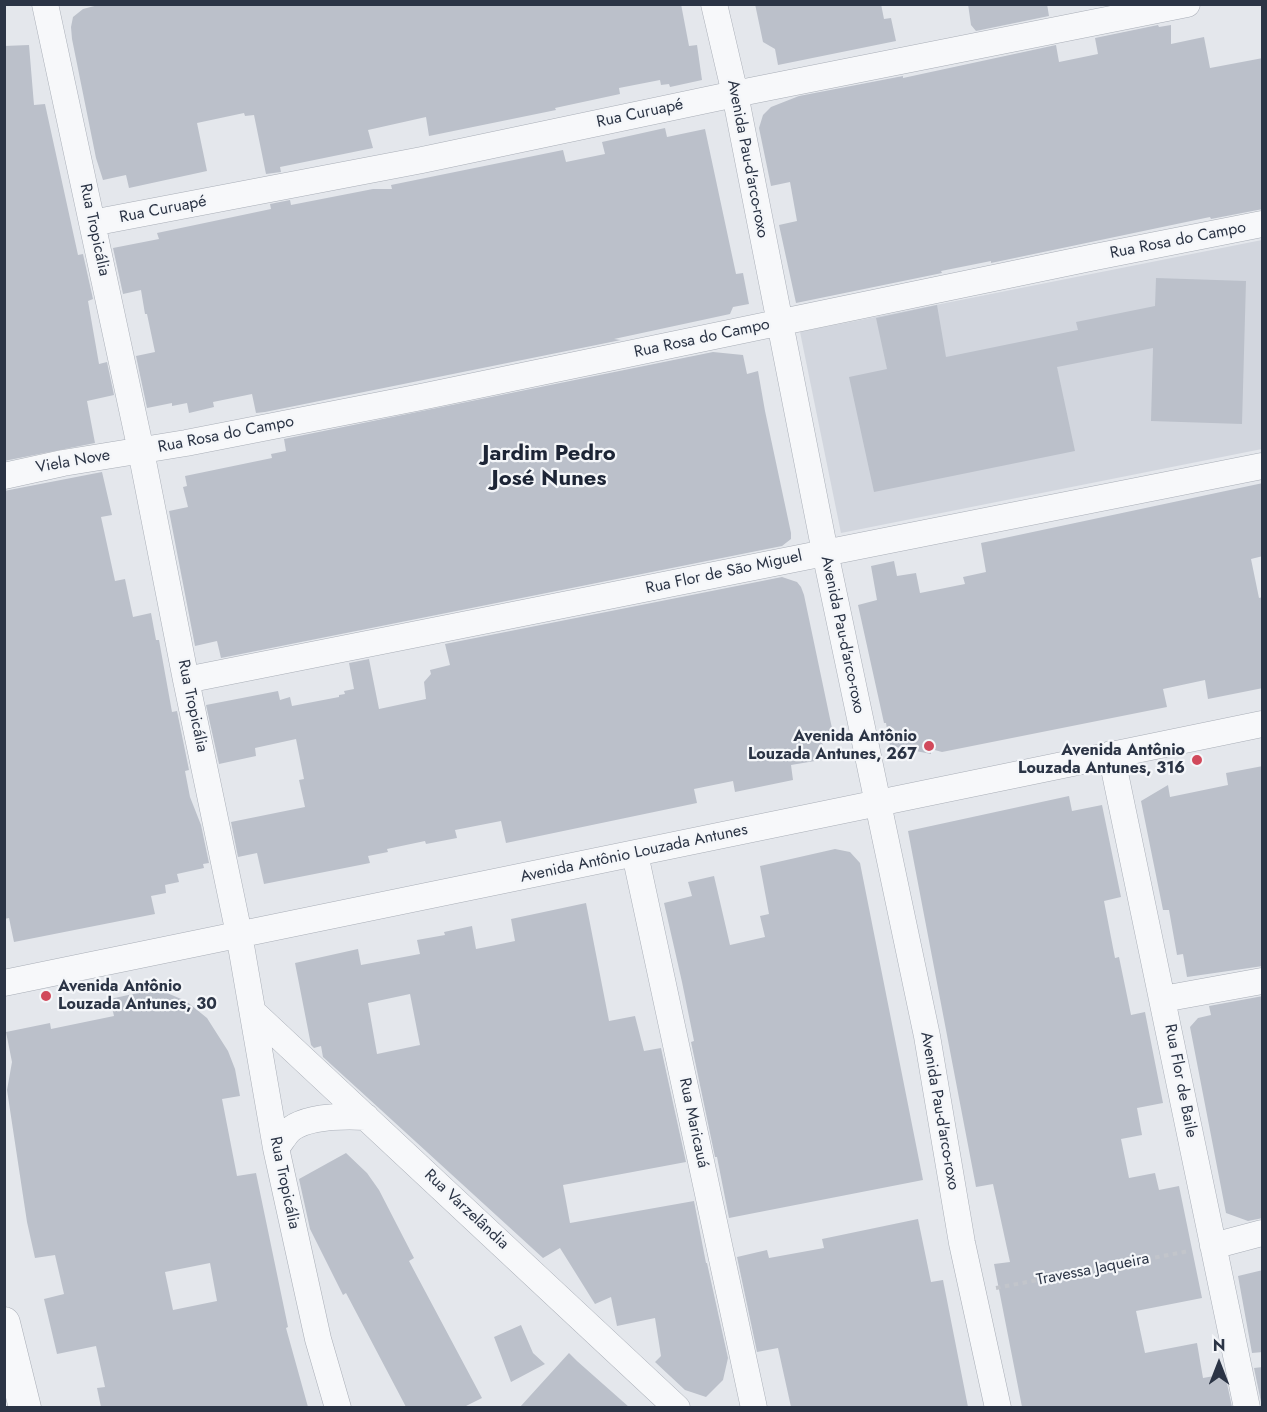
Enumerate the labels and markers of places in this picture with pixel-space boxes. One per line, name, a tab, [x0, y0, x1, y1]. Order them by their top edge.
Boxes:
place label: Avenida Antônio Louzada Antunes, 267	[748, 727, 917, 765]
marker: Avenida Antônio Louzada Antunes, 267	[922, 739, 936, 753]
place label: Avenida Antônio Louzada Antunes, 316	[1018, 741, 1185, 779]
marker: Avenida Antônio Louzada Antunes, 316	[1190, 753, 1204, 767]
place label: Avenida Antônio Louzada Antunes, 30	[58, 977, 217, 1015]
marker: Avenida Antônio Louzada Antunes, 30	[39, 989, 53, 1003]

